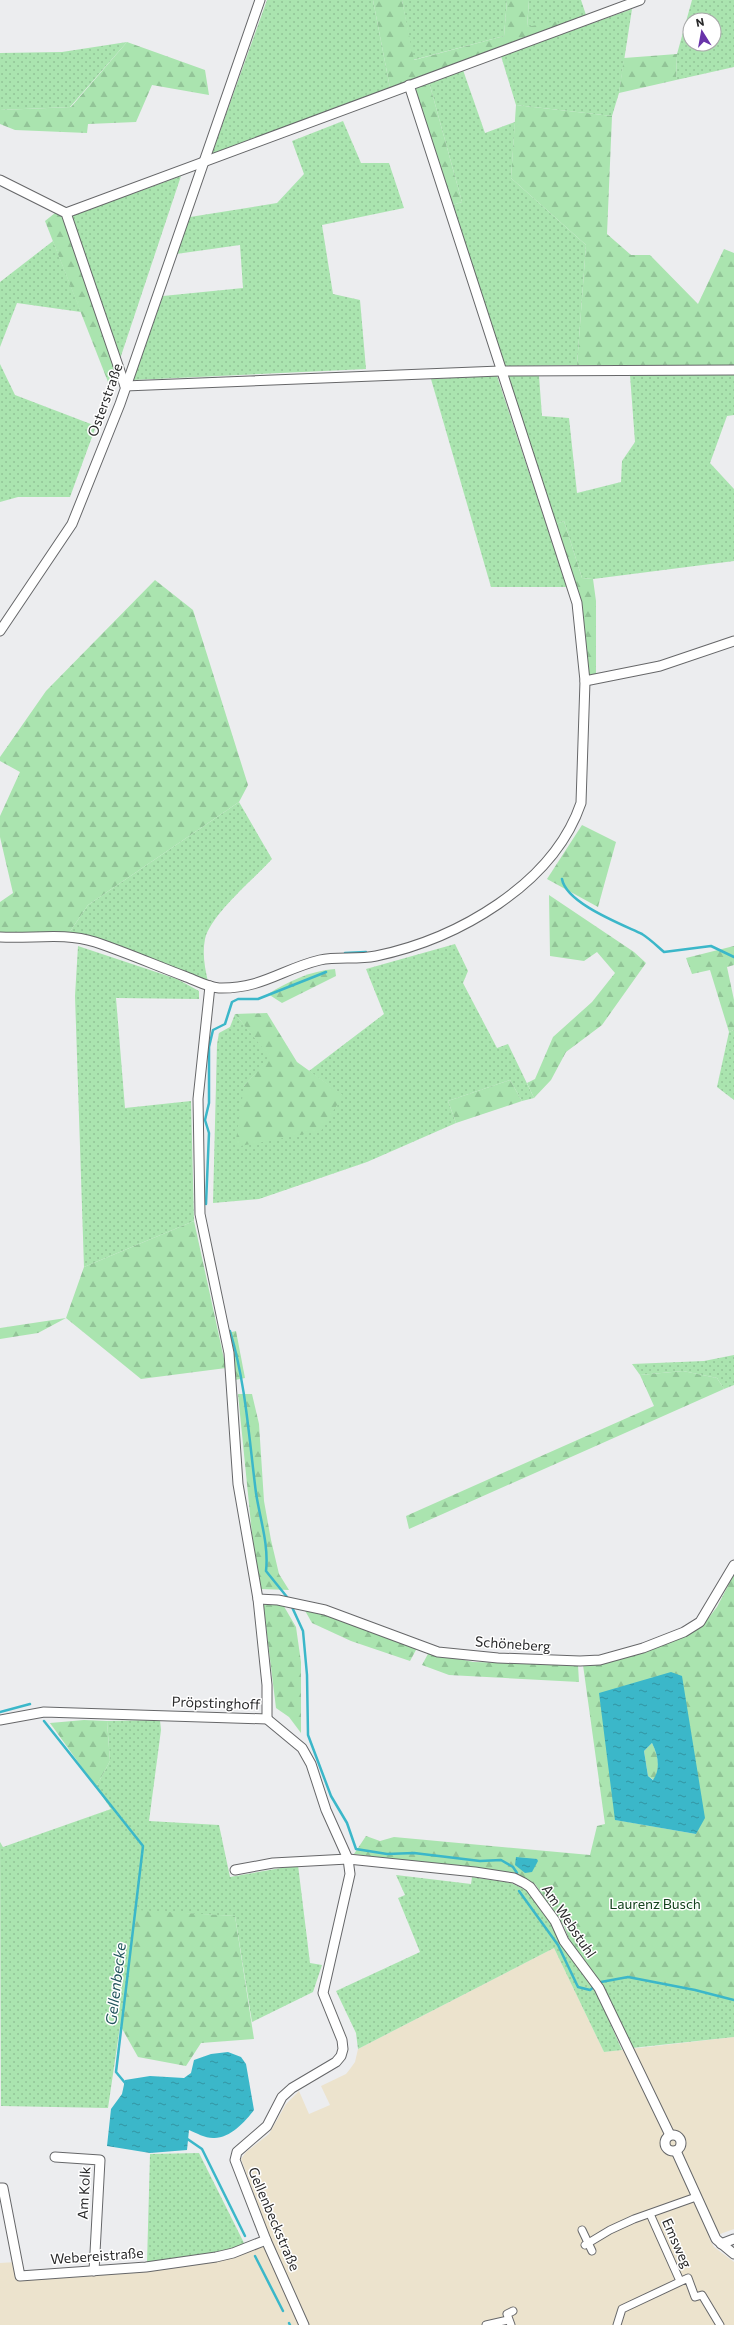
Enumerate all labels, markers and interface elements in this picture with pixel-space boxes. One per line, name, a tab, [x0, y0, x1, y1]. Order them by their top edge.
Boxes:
north arrow	[682, 12, 722, 52]
text: N	[695, 15, 705, 29]
street label: Osterstraße	[83, 361, 126, 439]
street label: Schöneberg	[475, 1632, 552, 1655]
street label: Pröpstinghoff	[171, 1692, 261, 1713]
street label: Am Webstuhl	[539, 1881, 600, 1961]
park label: Laurenz Busch	[609, 1895, 701, 1912]
water label: Gellenbecke	[101, 1942, 129, 2026]
street label: Gellenbeckstraße	[245, 2164, 304, 2273]
street label: Am Kolk	[74, 2166, 93, 2220]
street label: Emsweg	[659, 2215, 696, 2271]
street label: Webereistraße	[50, 2244, 144, 2267]

